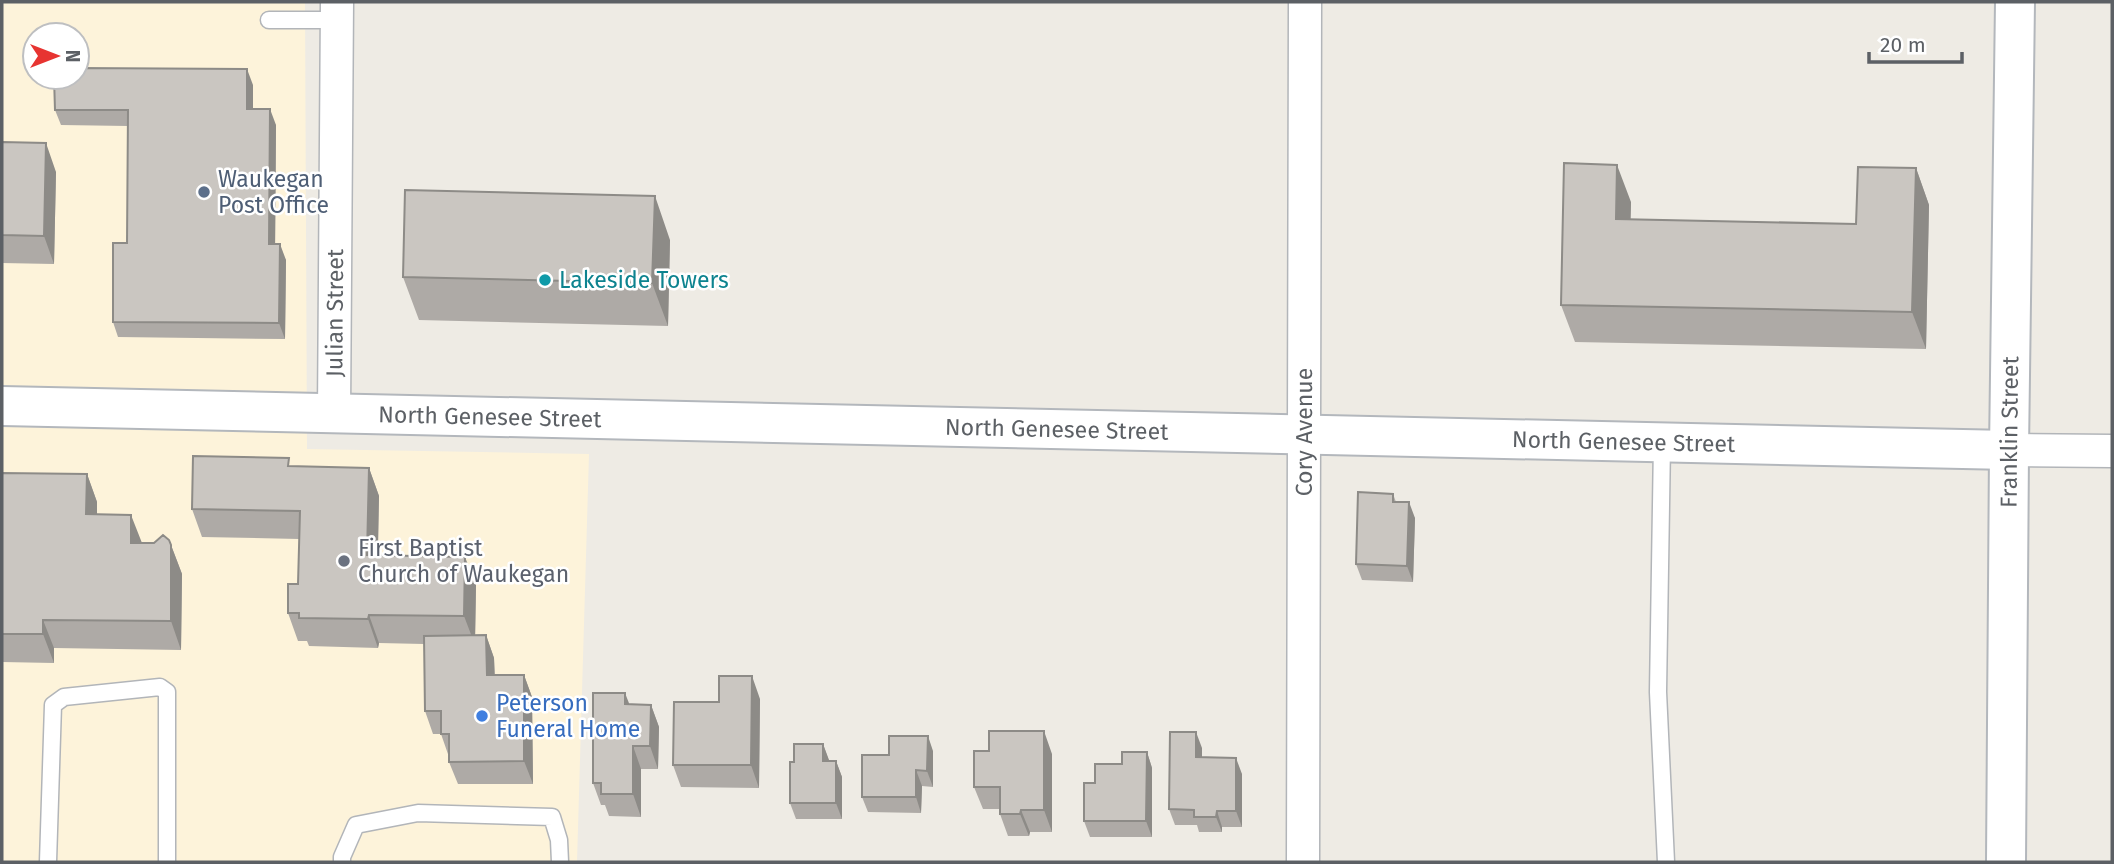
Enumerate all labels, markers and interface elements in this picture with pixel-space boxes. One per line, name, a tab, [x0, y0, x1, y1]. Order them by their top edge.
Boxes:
north arrow	[21, 21, 91, 91]
scale bar	[1869, 21, 1962, 65]
text: 20 m	[1880, 32, 1926, 58]
text: N	[61, 50, 84, 62]
place label: Waukegan Post Office	[218, 165, 329, 219]
marker: Waukegan Post Office	[196, 184, 212, 200]
street label: Julian Street	[320, 248, 349, 377]
place label: Lakeside Towers	[559, 266, 729, 294]
marker: Lakeside Towers	[537, 272, 553, 288]
street label: Franklin Street	[1995, 355, 2024, 508]
street label: Cory Avenue	[1290, 368, 1318, 496]
street label: North Genesee Street	[378, 400, 603, 433]
street label: North Genesee Street	[945, 413, 1169, 446]
street label: North Genesee Street	[1512, 425, 1736, 458]
place label: First Baptist Church of Waukegan	[358, 534, 569, 588]
marker: First Baptist Church of Waukegan	[336, 553, 352, 569]
place label: Peterson Funeral Home	[496, 689, 640, 743]
marker: Peterson Funeral Home	[474, 708, 490, 724]

